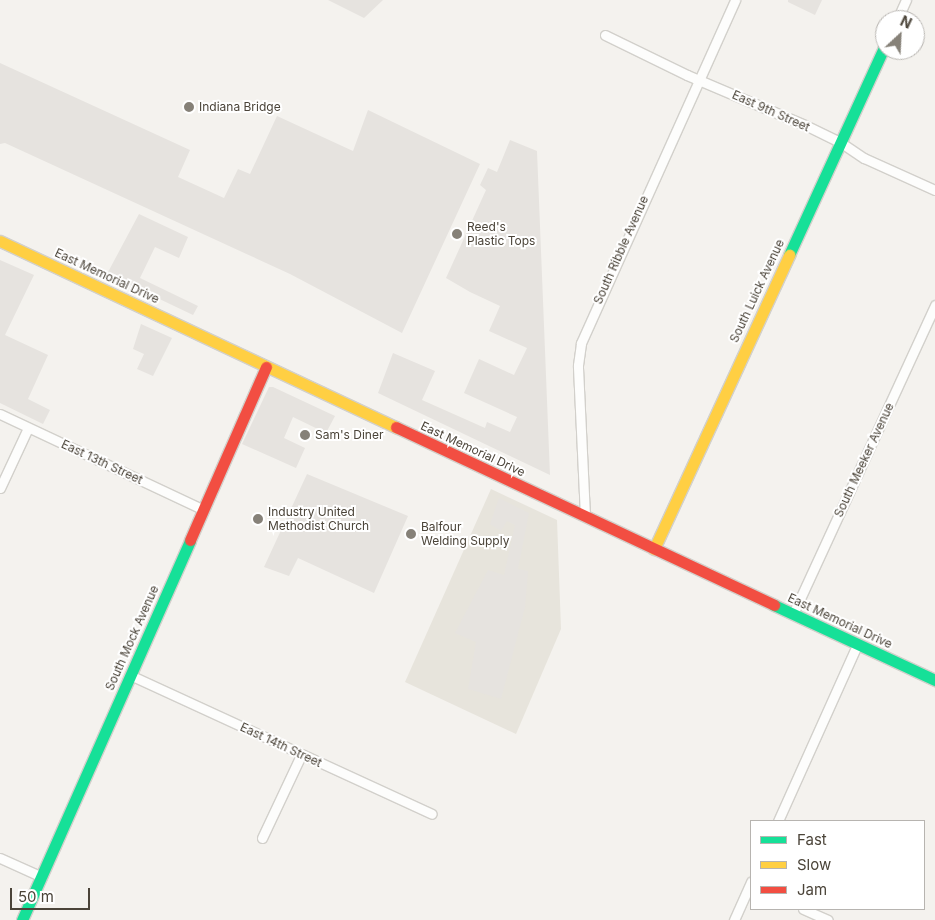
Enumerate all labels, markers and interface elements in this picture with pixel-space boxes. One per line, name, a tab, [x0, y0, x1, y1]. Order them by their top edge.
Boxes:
north arrow	[875, 10, 925, 60]
text: N	[898, 12, 915, 32]
street label: East 9th Street	[730, 87, 812, 135]
place label: Indiana Bridge	[199, 100, 281, 114]
marker: Indiana Bridge	[183, 101, 195, 113]
street label: South Ribble Avenue	[591, 194, 651, 306]
place label: Reed's Plastic Tops	[467, 220, 535, 248]
marker: Reed's Plastic Tops	[451, 228, 463, 240]
street label: South Luick Avenue	[727, 237, 787, 345]
street label: East Memorial Drive	[53, 245, 161, 307]
street label: South Meeker Avenue	[831, 401, 897, 519]
street label: East Memorial Drive	[419, 418, 527, 480]
place label: Sam's Diner	[315, 428, 383, 442]
marker: Sam's Diner	[299, 429, 311, 441]
street label: East 13th Street	[59, 437, 145, 487]
place label: Industry United Methodist Church	[268, 505, 369, 533]
marker: Industry United Methodist Church	[252, 513, 264, 525]
place label: Balfour Welding Supply	[421, 520, 509, 548]
marker: Balfour Welding Supply	[405, 528, 417, 540]
street label: South Mock Avenue	[102, 583, 162, 693]
street label: East Memorial Drive	[786, 590, 894, 652]
street label: East 14th Street	[238, 720, 324, 770]
legend	[750, 820, 925, 910]
text: Fast	[797, 830, 827, 849]
text: Slow	[797, 855, 831, 874]
scale bar	[12, 878, 92, 910]
text: Jam	[797, 880, 827, 899]
text: 50 m	[18, 887, 54, 906]

